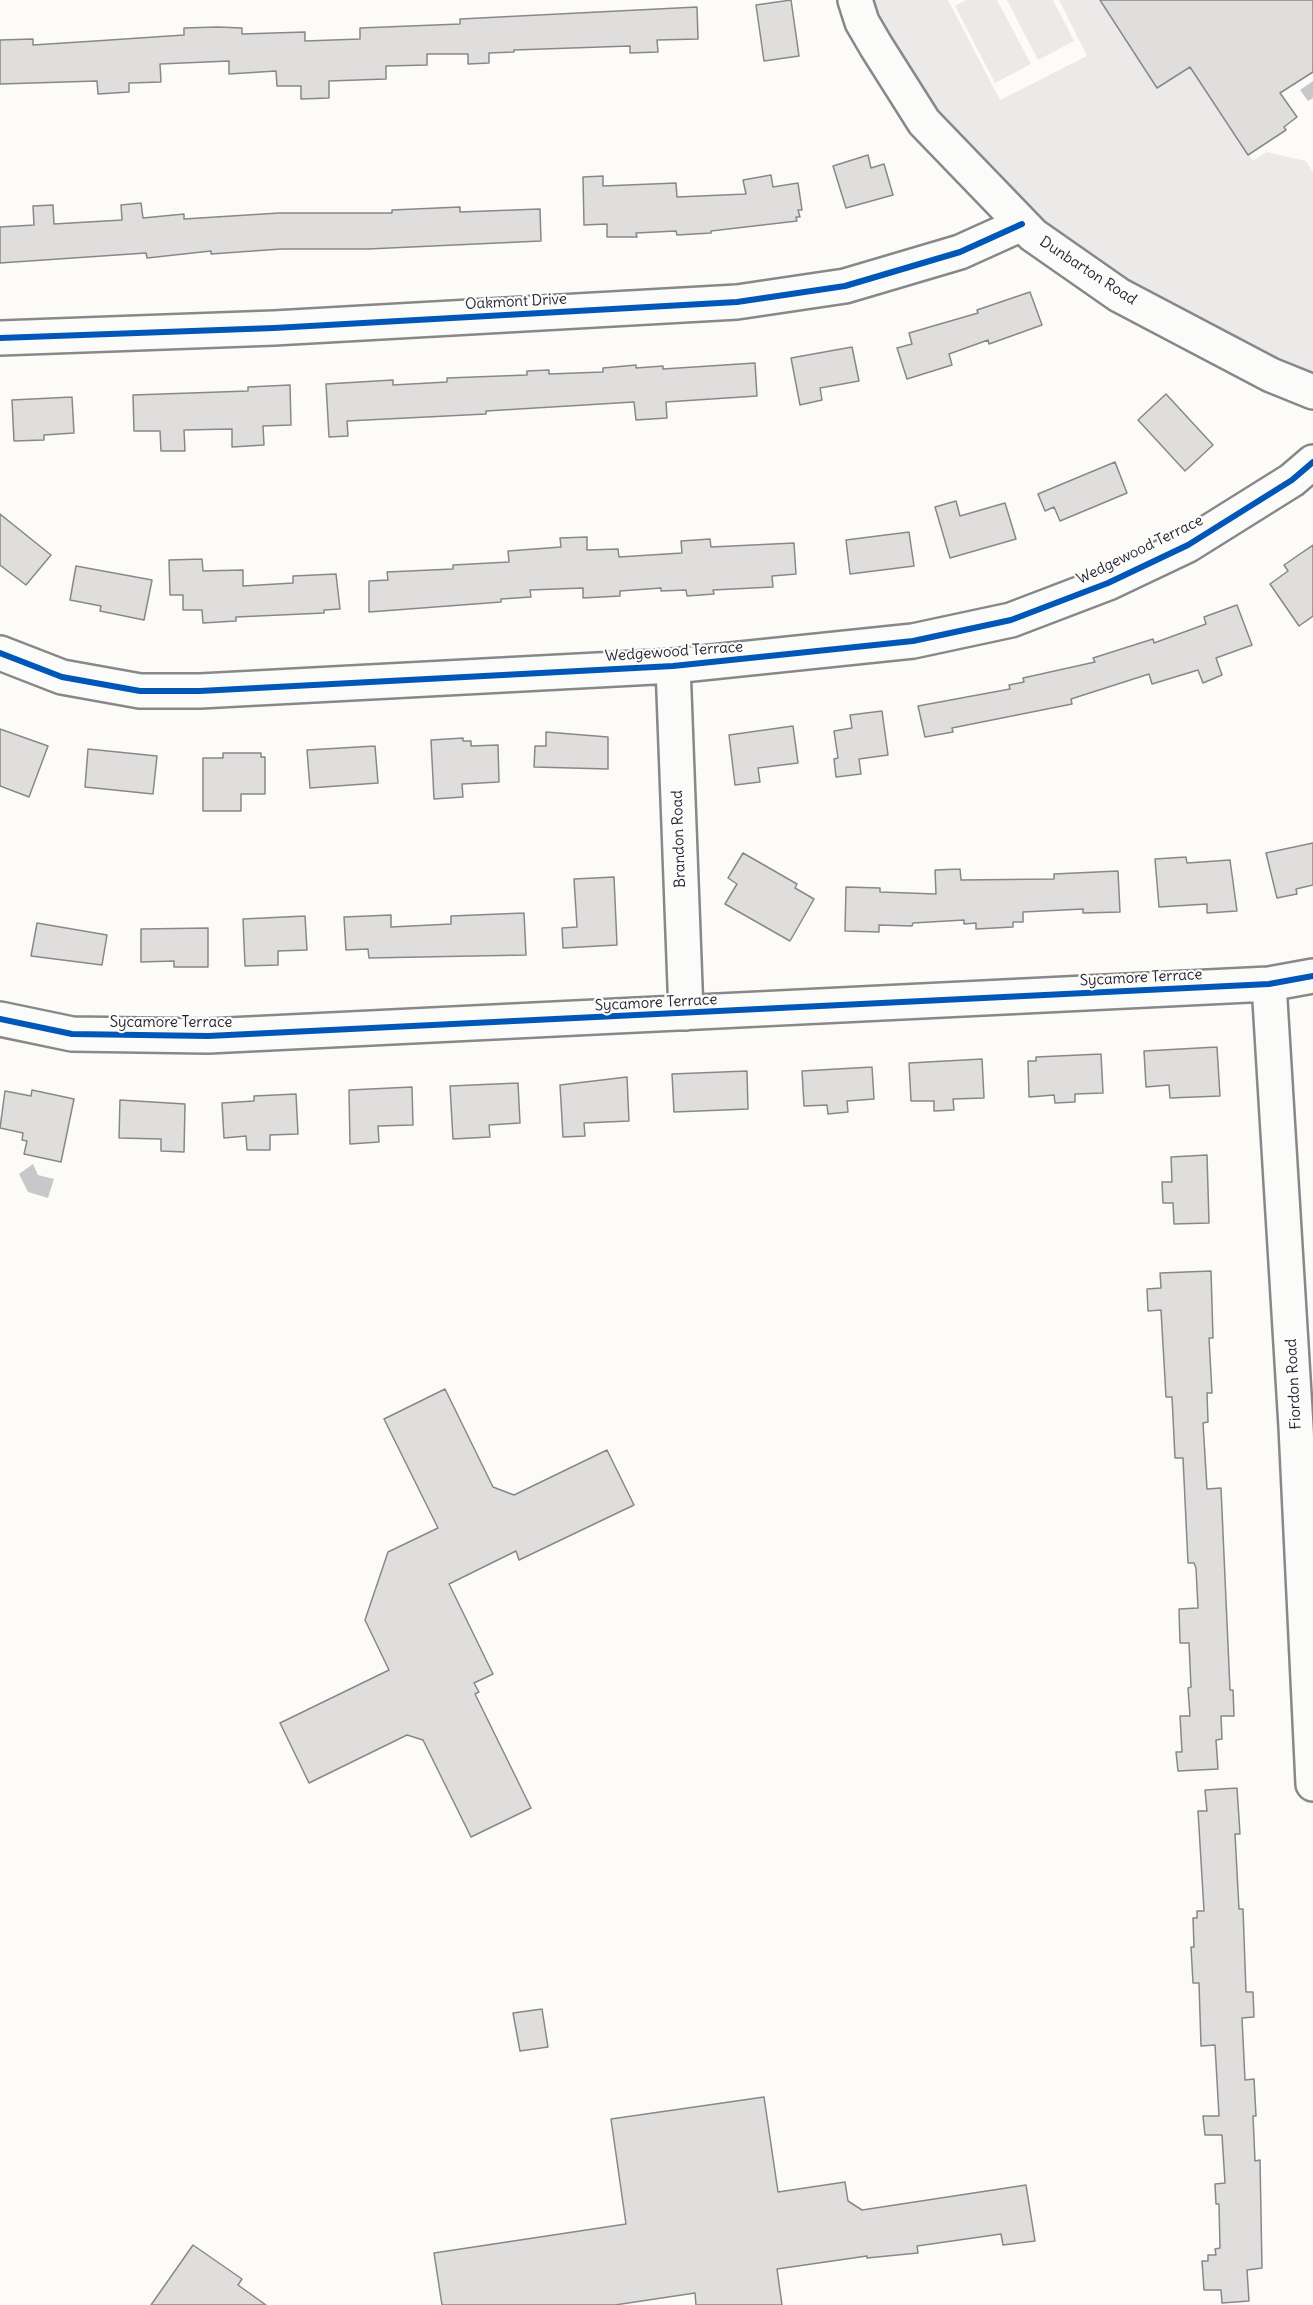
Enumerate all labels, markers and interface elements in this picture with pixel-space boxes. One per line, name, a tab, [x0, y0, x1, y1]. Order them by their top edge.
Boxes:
street label: Dunbarton Road	[1036, 233, 1140, 309]
street label: Oakmont Drive	[465, 290, 567, 314]
street label: Wedgewood Terrace	[1074, 512, 1206, 588]
street label: Wedgewood Terrace	[604, 638, 744, 666]
street label: Brandon Road	[668, 790, 690, 888]
street label: Sycamore Terrace	[1079, 966, 1203, 990]
street label: Sycamore Terrace	[594, 991, 718, 1015]
street label: Sycamore Terrace	[110, 1014, 232, 1032]
street label: Fiordon Road	[1283, 1338, 1305, 1430]

